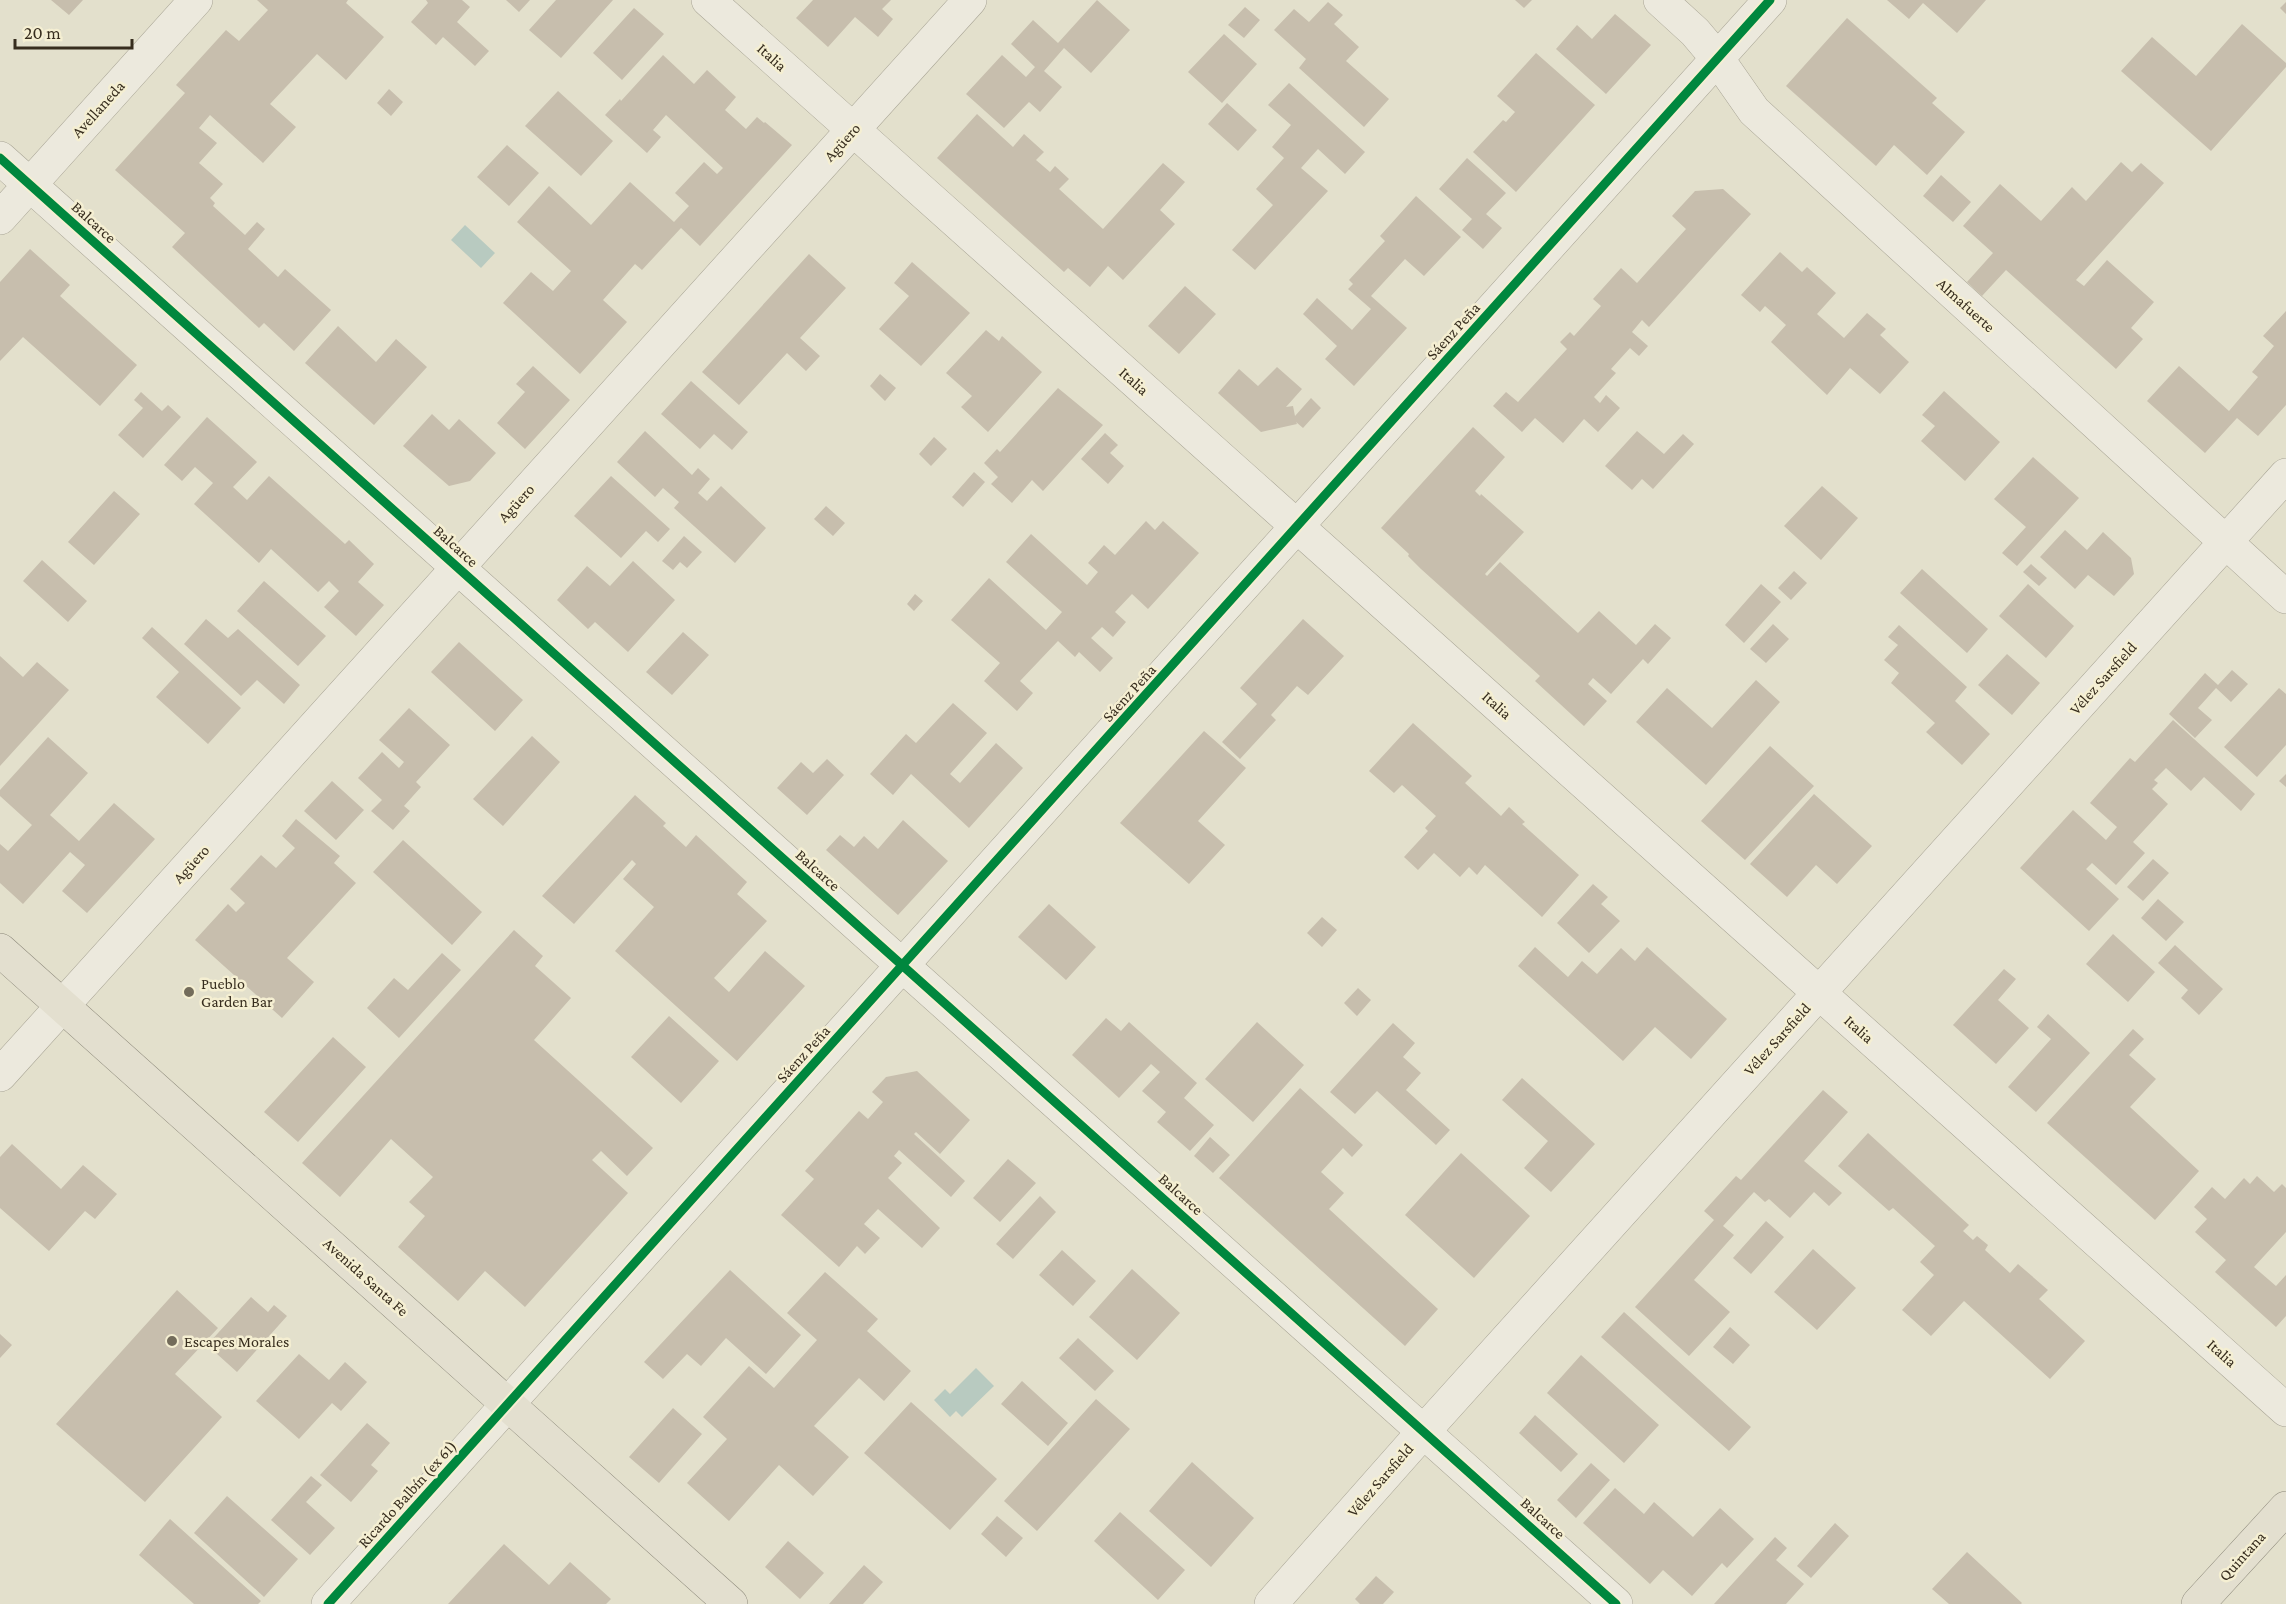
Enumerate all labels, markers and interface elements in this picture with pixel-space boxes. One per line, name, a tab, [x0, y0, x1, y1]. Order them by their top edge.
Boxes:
scale bar	[15, 12, 132, 50]
text: 20 m	[24, 23, 61, 43]
street label: Italia	[754, 40, 790, 75]
street label: Avellaneda	[68, 77, 128, 141]
street label: Agüero	[820, 119, 864, 165]
street label: Balcarce	[68, 198, 120, 246]
street label: Almafuerte	[1934, 275, 1998, 335]
street label: Sáenz Peña	[1423, 298, 1483, 363]
street label: Italia	[1116, 364, 1152, 399]
street label: Agüero	[494, 480, 538, 526]
street label: Balcarce	[430, 522, 482, 570]
street label: Vélez Sarsfield	[2066, 638, 2140, 718]
street label: Sáenz Peña	[1099, 660, 1159, 725]
street label: Italia	[1479, 688, 1515, 723]
street label: Agüero	[169, 841, 213, 887]
street label: Balcarce	[792, 846, 844, 894]
place label: Pueblo Garden Bar	[201, 975, 273, 1010]
marker: Pueblo Garden Bar	[182, 985, 196, 999]
street label: Vélez Sarsfield	[1740, 999, 1814, 1079]
street label: Italia	[1841, 1012, 1877, 1047]
street label: Sáenz Peña	[773, 1021, 833, 1086]
street label: Balcarce	[1155, 1170, 1207, 1218]
street label: Avenida Santa Fe	[320, 1234, 412, 1320]
place label: Escapes Morales	[184, 1333, 289, 1351]
marker: Escapes Morales	[165, 1334, 179, 1348]
street label: Italia	[2204, 1336, 2240, 1371]
street label: Ricardo Balbín (ex 61)	[354, 1437, 460, 1552]
street label: Vélez Sarsfield	[1344, 1439, 1417, 1520]
street label: Balcarce	[1517, 1494, 1569, 1542]
street label: Quintana	[2215, 1527, 2269, 1584]

